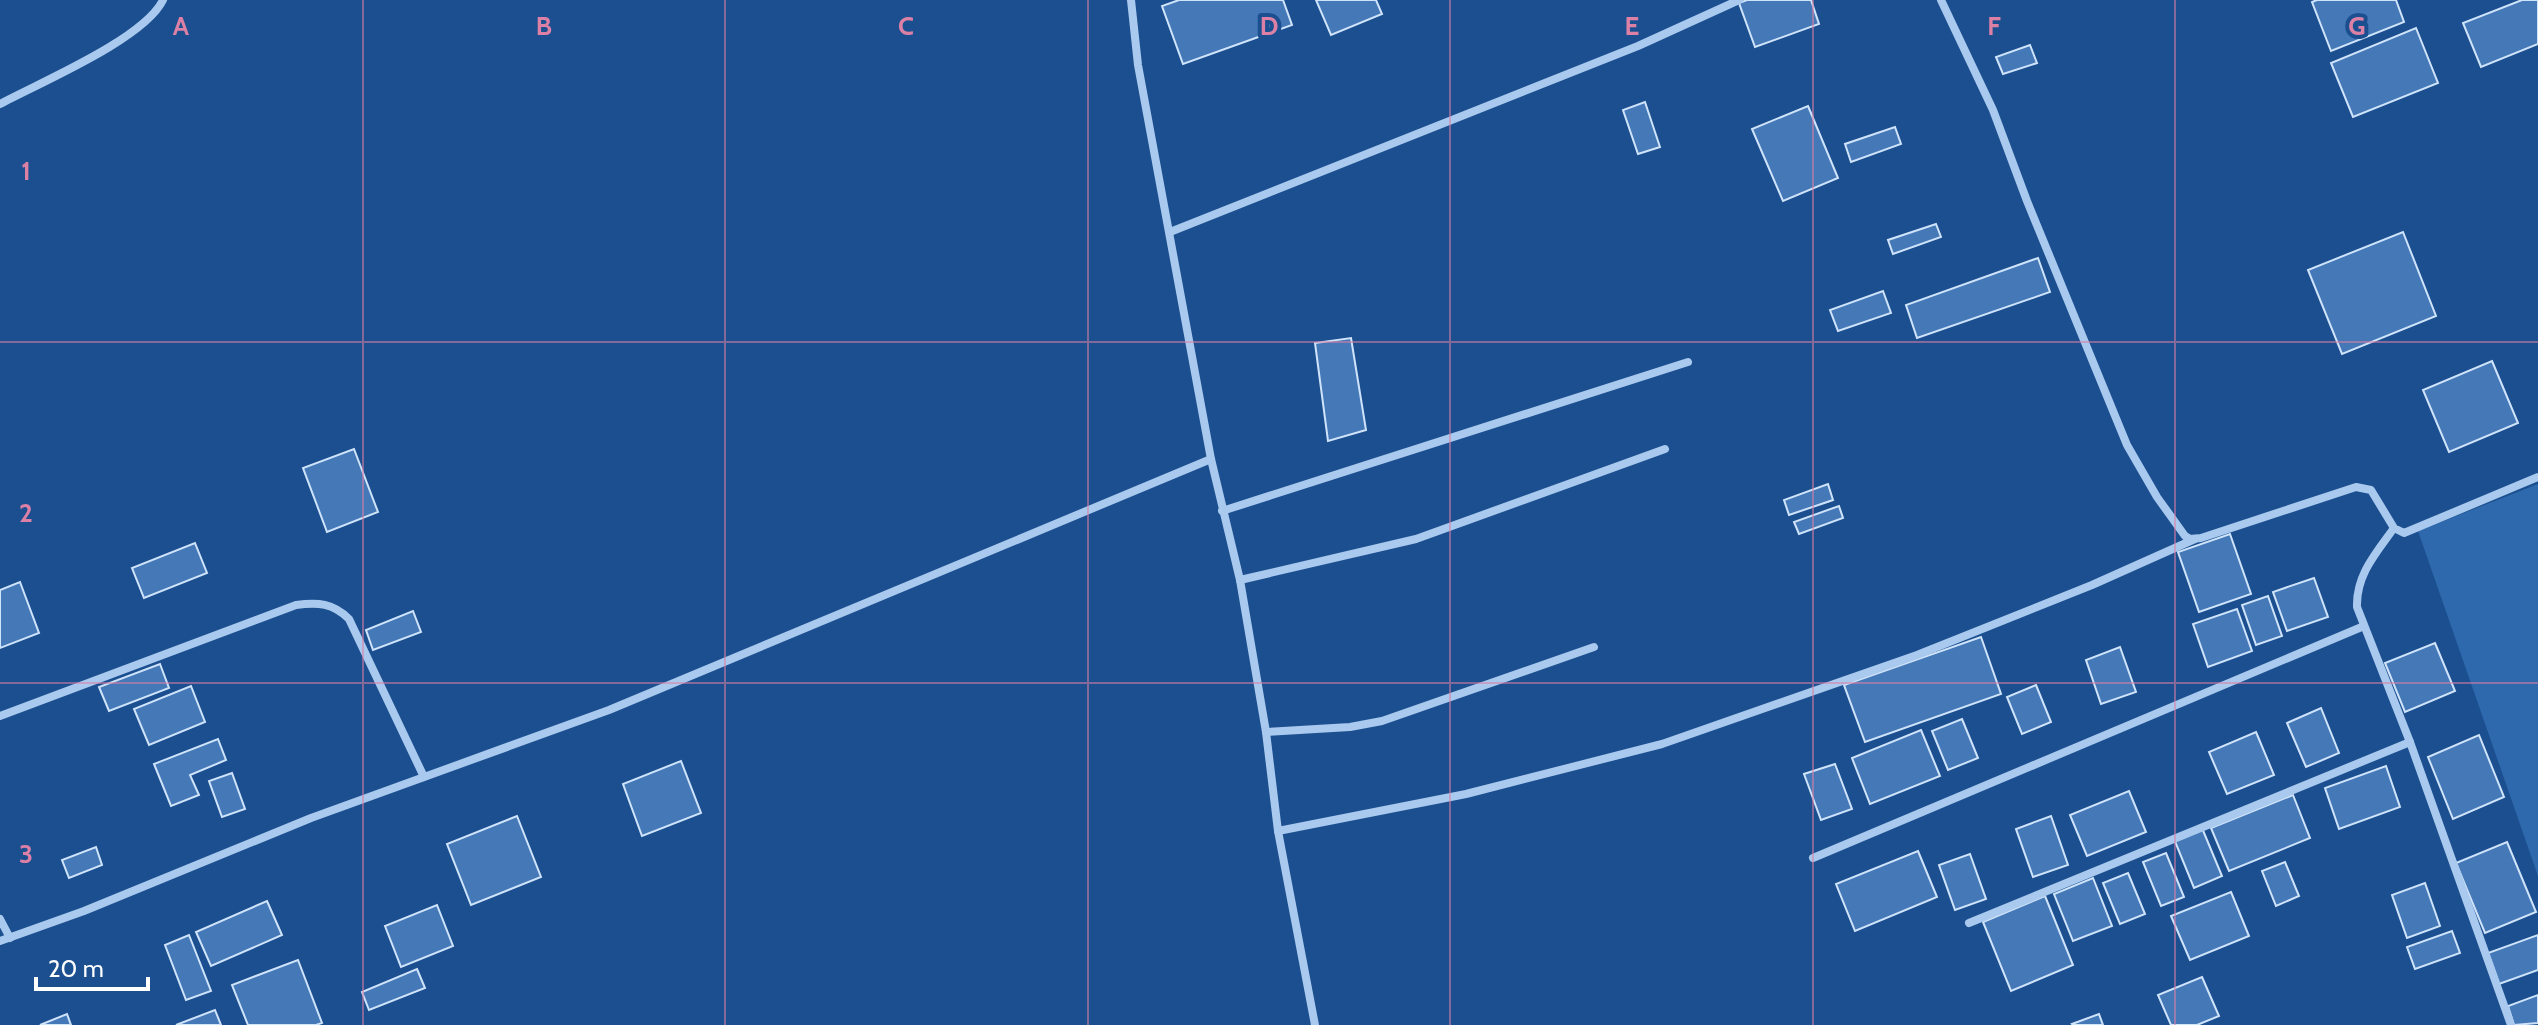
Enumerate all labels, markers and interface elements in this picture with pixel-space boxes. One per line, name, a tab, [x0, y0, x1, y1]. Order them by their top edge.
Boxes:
text: A	[173, 10, 190, 42]
text: B	[536, 10, 552, 42]
text: C	[898, 10, 914, 42]
text: D	[1260, 10, 1278, 42]
text: E	[1625, 10, 1639, 42]
text: F	[1987, 10, 2001, 42]
text: G	[2348, 10, 2366, 42]
text: 1	[21, 155, 31, 187]
text: 2	[19, 497, 33, 529]
text: 3	[19, 838, 33, 870]
scale bar	[36, 941, 148, 991]
text: 20 m	[48, 954, 104, 983]

